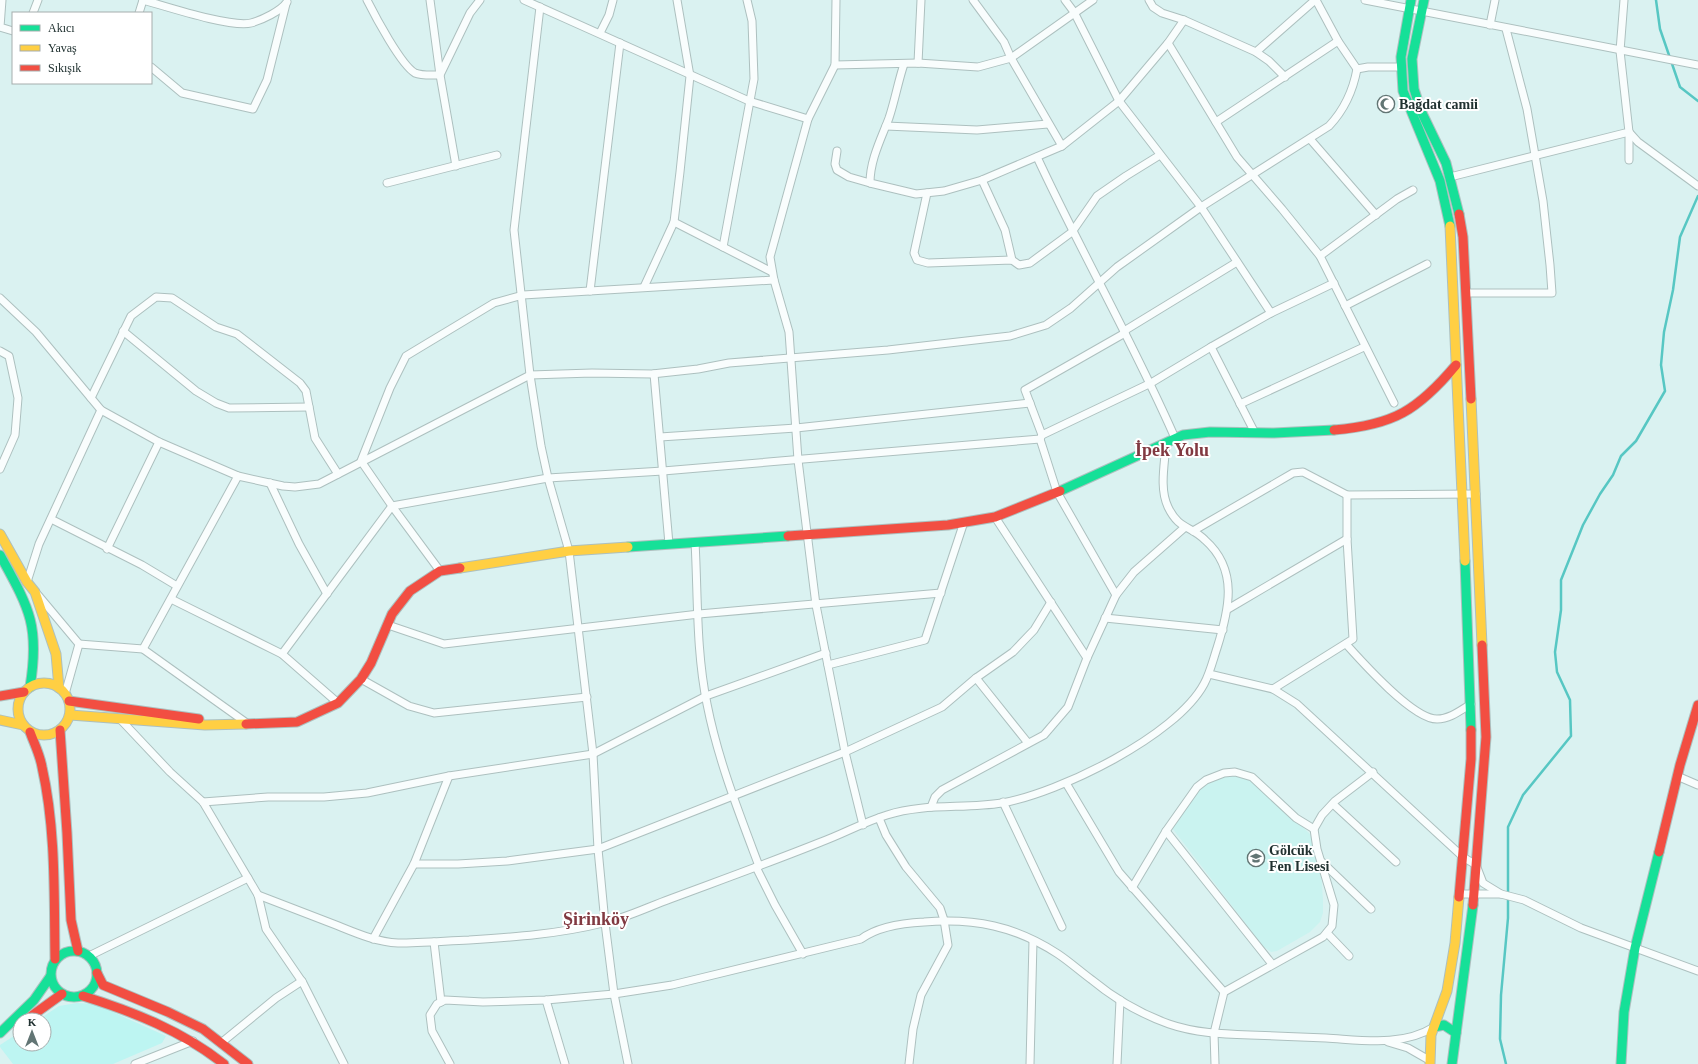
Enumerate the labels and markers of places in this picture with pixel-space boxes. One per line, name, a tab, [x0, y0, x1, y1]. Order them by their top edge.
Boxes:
mosque icon: Bağdat camii	[1376, 94, 1396, 114]
place label: Bağdat camii	[1399, 97, 1478, 112]
place label: Gölcük Fen Lisesi	[1269, 843, 1329, 874]
school or university icon: Gölcük Fen Lisesi	[1246, 848, 1266, 868]

